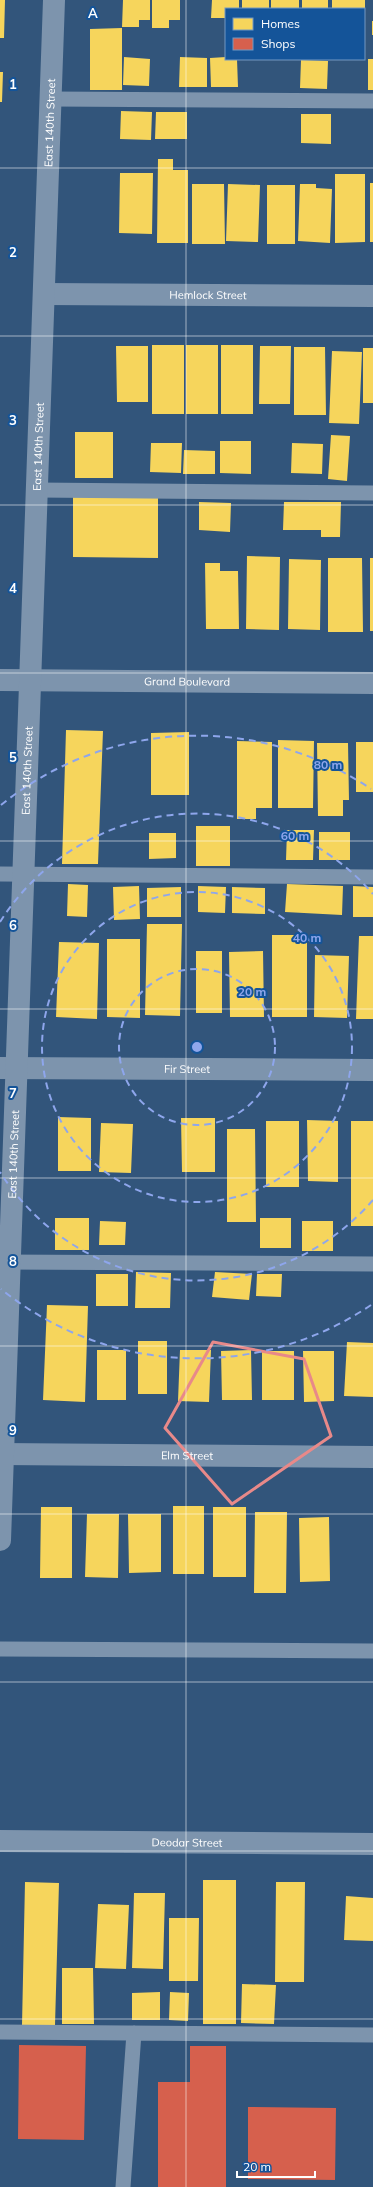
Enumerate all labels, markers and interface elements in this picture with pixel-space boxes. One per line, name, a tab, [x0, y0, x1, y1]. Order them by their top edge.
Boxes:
text: A	[88, 5, 98, 21]
legend	[225, 8, 365, 60]
text: Homes	[261, 16, 300, 31]
text: Shops	[261, 36, 296, 51]
text: 1	[9, 76, 17, 92]
street label: East 140th Street	[41, 78, 58, 167]
text: 2	[9, 244, 17, 260]
street label: Hemlock Street	[169, 288, 247, 302]
street label: East 140th Street	[30, 402, 47, 491]
text: 3	[9, 412, 17, 428]
text: 4	[9, 580, 17, 596]
street label: Grand Boulevard	[144, 674, 230, 689]
street label: East 140th Street	[18, 726, 36, 815]
text: 5	[9, 749, 17, 765]
text: 80 m	[314, 757, 342, 772]
text: 60 m	[281, 828, 309, 843]
text: 6	[9, 917, 17, 933]
text: 40 m	[293, 930, 321, 945]
text: 20 m	[238, 984, 266, 999]
centre of rings	[190, 1040, 204, 1054]
street label: Fir Street	[164, 1062, 210, 1076]
text: 7	[9, 1085, 17, 1101]
street label: East 140th Street	[5, 1110, 22, 1199]
text: 8	[9, 1253, 17, 1269]
text: 9	[9, 1422, 17, 1438]
street label: Elm Street	[161, 1448, 213, 1463]
street label: Deodar Street	[151, 1835, 223, 1850]
scale bar	[237, 2153, 315, 2179]
text: 20 m	[243, 2159, 271, 2174]

